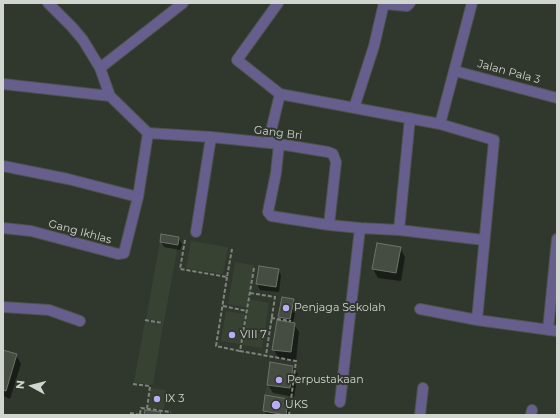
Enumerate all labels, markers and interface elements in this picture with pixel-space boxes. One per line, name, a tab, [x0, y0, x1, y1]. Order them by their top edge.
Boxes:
street label: Jalan Pala 3	[476, 57, 542, 87]
street label: Gang Bri	[253, 123, 303, 143]
street label: Gang Ikhlas	[47, 217, 113, 247]
place label: Penjaga Sekolah	[294, 301, 386, 315]
marker: Penjaga Sekolah	[281, 303, 291, 313]
place label: VIII 7	[240, 328, 267, 342]
marker: VIII 7	[227, 330, 237, 340]
north arrow	[12, 366, 52, 406]
place label: Perpustakaan	[287, 373, 364, 387]
marker: Perpustakaan	[274, 375, 284, 385]
text: N	[13, 379, 28, 390]
place label: IX 3	[165, 392, 184, 406]
marker: IX 3	[152, 394, 162, 404]
place label: UKS	[285, 398, 308, 412]
marker: UKS	[270, 399, 282, 411]

